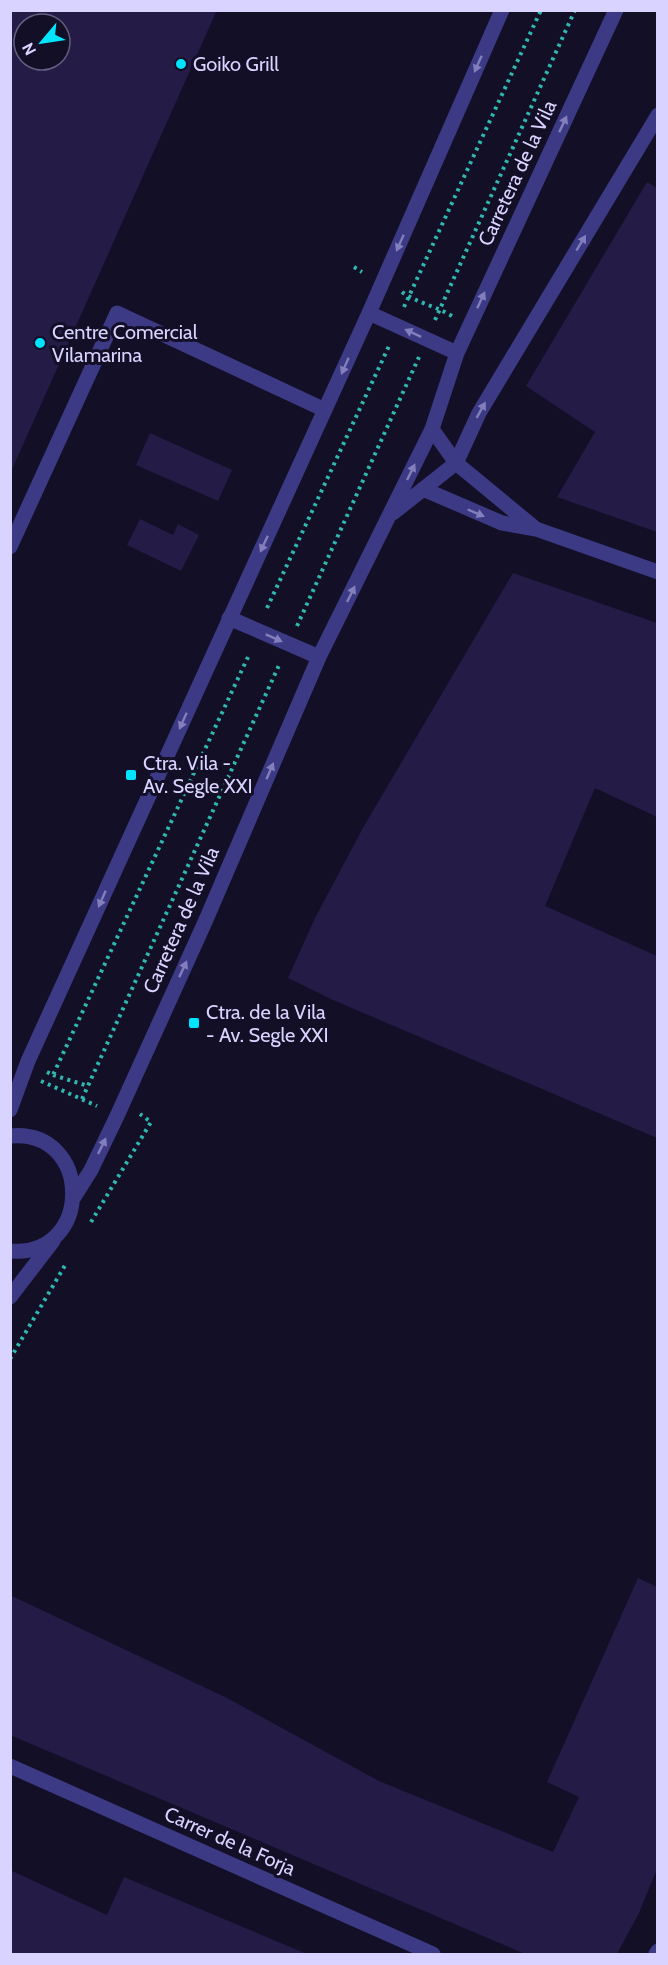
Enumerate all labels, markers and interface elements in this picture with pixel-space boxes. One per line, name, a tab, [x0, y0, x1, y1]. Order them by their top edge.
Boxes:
north arrow	[12, 12, 72, 72]
text: N	[18, 39, 40, 59]
place label: Goiko Grill	[193, 52, 279, 76]
one-way arrow	[473, 55, 483, 73]
marker: Goiko Grill	[174, 57, 188, 71]
street label: Carretera de la Vila	[473, 96, 561, 250]
one-way arrow	[559, 115, 568, 132]
one-way arrow	[395, 234, 405, 252]
one-way arrow	[576, 234, 586, 251]
one-way arrow	[477, 292, 486, 309]
place label: Centre Comercial Vilamarina	[52, 320, 198, 367]
one-way arrow	[404, 329, 421, 338]
marker: Centre Comercial Vilamarina	[33, 336, 47, 350]
one-way arrow	[340, 358, 350, 376]
one-way arrow	[476, 401, 486, 418]
one-way arrow	[406, 464, 415, 481]
one-way arrow	[468, 508, 485, 517]
one-way arrow	[259, 535, 268, 552]
one-way arrow	[346, 585, 355, 602]
one-way arrow	[266, 633, 283, 642]
one-way arrow	[177, 712, 187, 730]
place label: Ctra. Vila - Av. Segle XXI	[143, 751, 253, 798]
one-way arrow	[266, 762, 275, 780]
marker: Ctra. Vila - Av. Segle XXI	[124, 768, 138, 782]
street label: Carretera de la Vila	[138, 843, 224, 997]
one-way arrow	[97, 890, 107, 908]
one-way arrow	[178, 959, 188, 977]
place label: Ctra. de la Vila - Av. Segle XXI	[206, 1000, 329, 1047]
marker: Ctra. de la Vila - Av. Segle XXI	[187, 1016, 201, 1030]
one-way arrow	[98, 1138, 107, 1155]
street label: Carrer de la Forja	[161, 1801, 300, 1881]

